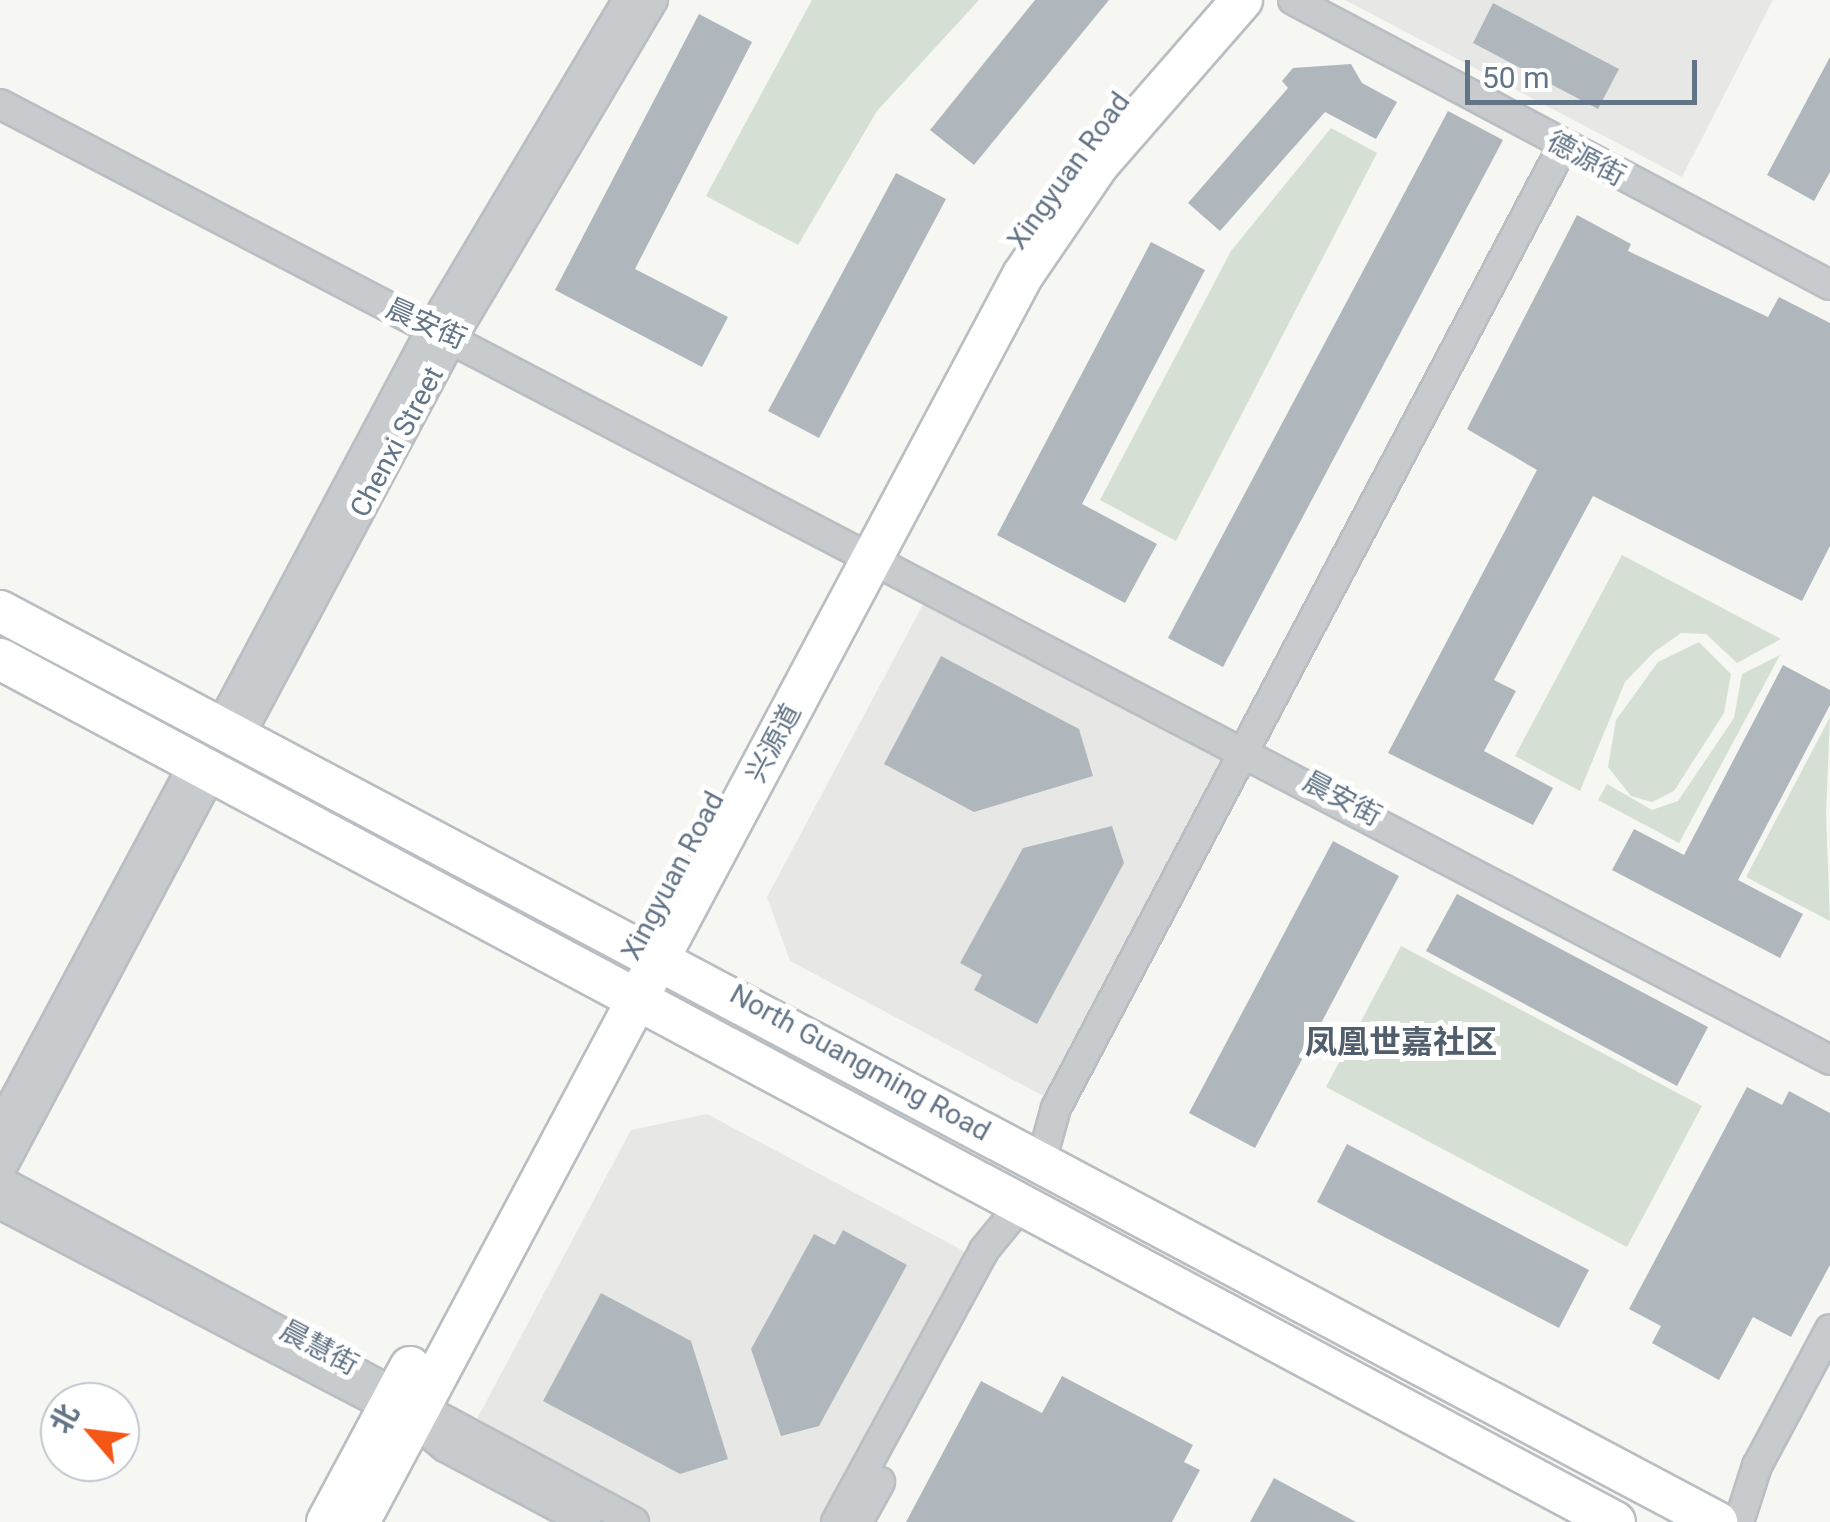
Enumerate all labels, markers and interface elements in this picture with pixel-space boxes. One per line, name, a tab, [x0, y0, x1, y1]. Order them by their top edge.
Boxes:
scale bar	[1470, 40, 1702, 102]
text: 50 m	[1482, 60, 1549, 95]
street label: Xingyuan Road	[1001, 86, 1137, 256]
street label: 德源街	[1541, 124, 1631, 194]
street label: 晨安街	[381, 292, 471, 356]
street label: Chenxi Street	[343, 361, 451, 523]
street label: 兴源道	[739, 698, 809, 788]
street label: 晨安街	[1297, 764, 1387, 834]
street label: Xingyuan Road	[614, 786, 732, 966]
street label: North Guangming Road	[724, 977, 996, 1149]
district label: 凤凰世嘉社区	[1305, 1023, 1497, 1061]
street label: 晨慧街	[274, 1313, 364, 1383]
north arrow	[40, 1382, 140, 1482]
text: 北	[44, 1399, 86, 1439]

